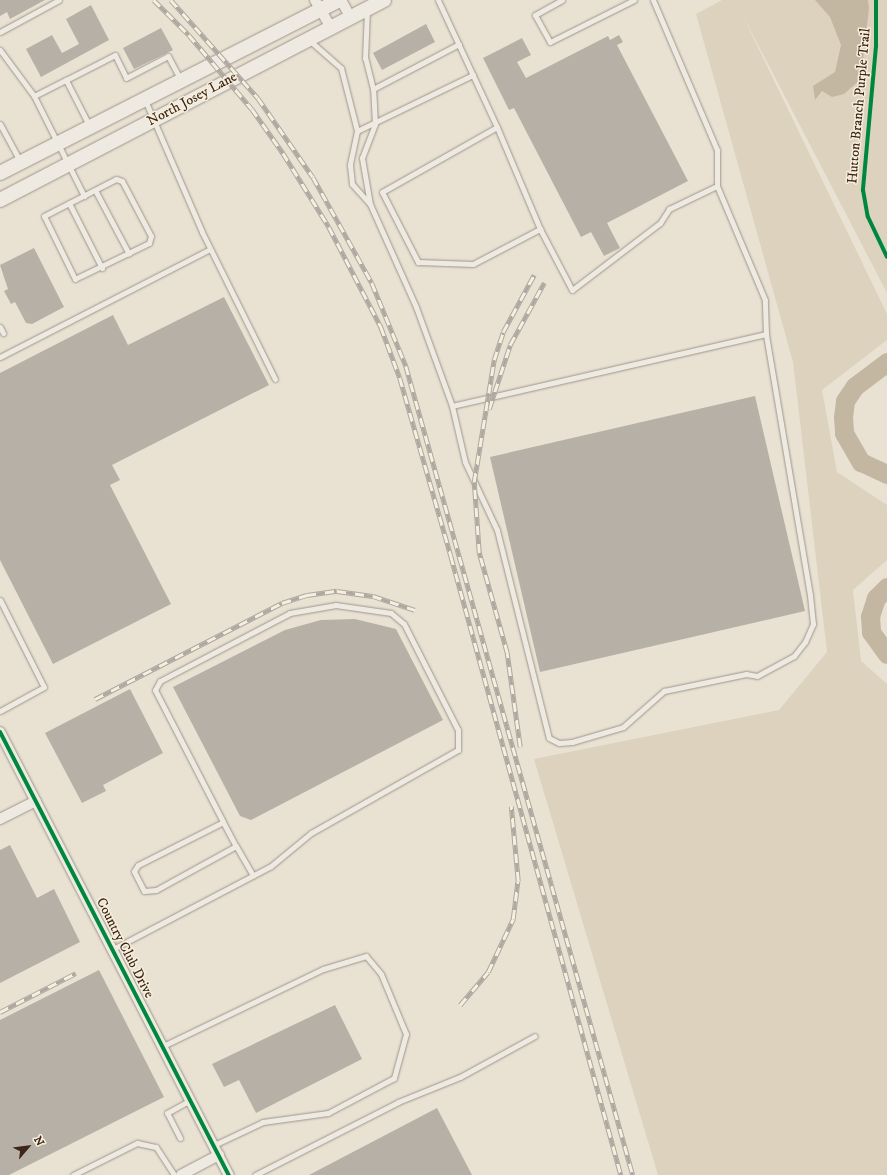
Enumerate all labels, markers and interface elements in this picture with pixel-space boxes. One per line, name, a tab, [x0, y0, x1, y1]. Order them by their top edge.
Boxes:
street label: Hutton Branch Purple Trail	[844, 28, 874, 184]
street label: North Josey Lane	[144, 68, 240, 130]
street label: Country Club Drive	[92, 895, 158, 1001]
north arrow	[8, 1127, 48, 1167]
text: N	[30, 1134, 47, 1149]

